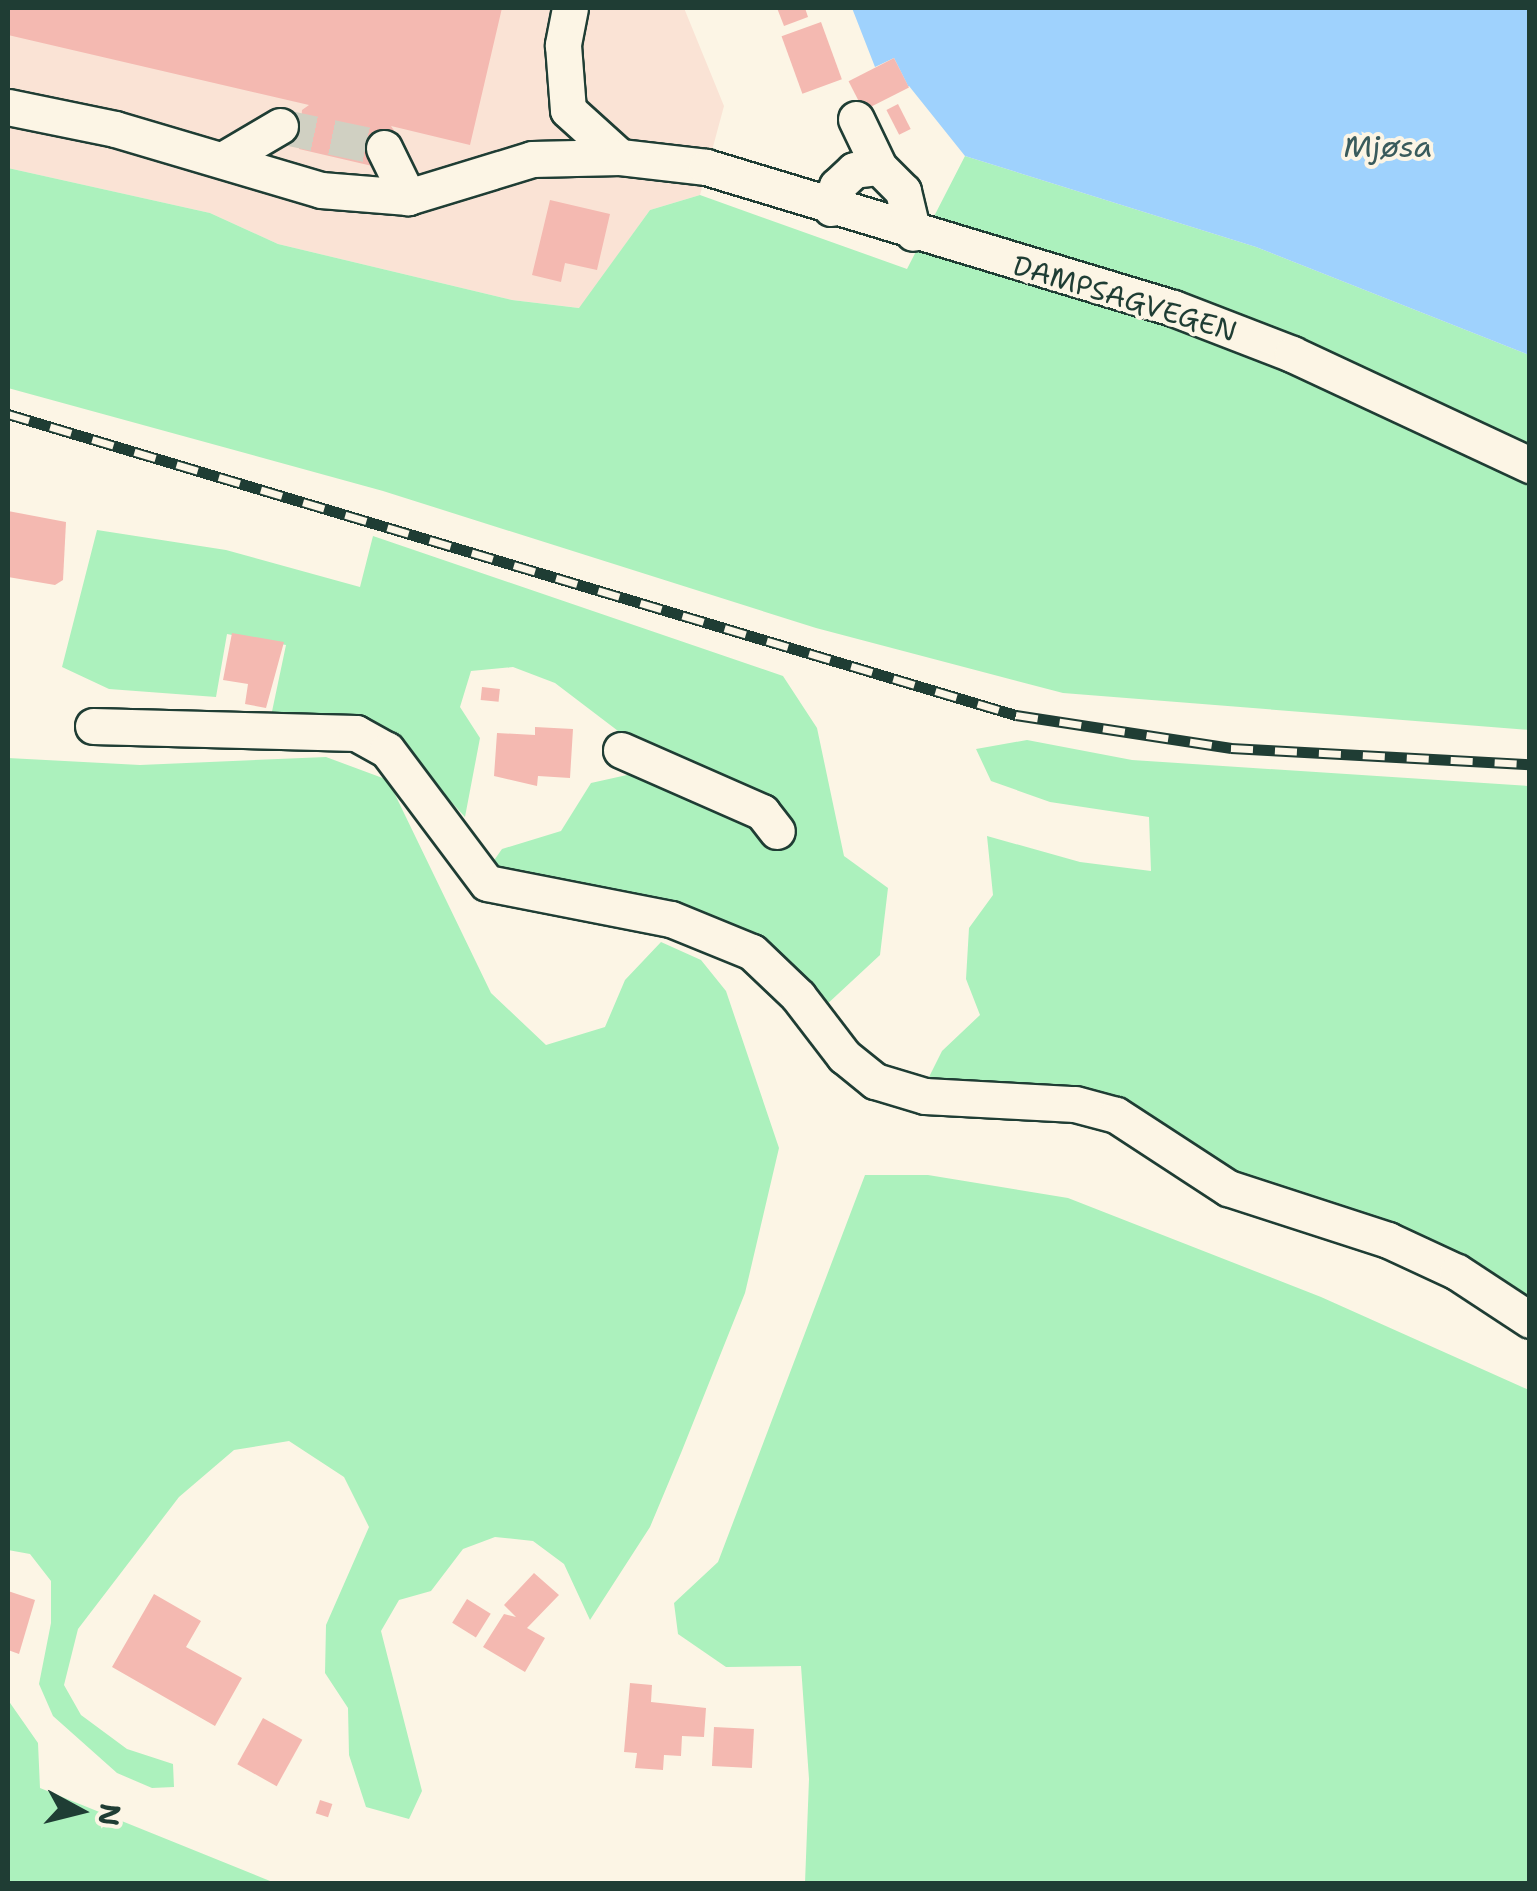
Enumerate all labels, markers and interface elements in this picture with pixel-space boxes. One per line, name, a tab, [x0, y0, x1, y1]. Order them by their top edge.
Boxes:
water label: Mjøsa	[1344, 129, 1432, 165]
street label: DAMPSAGVEGEN	[1009, 248, 1241, 348]
north arrow	[30, 1761, 130, 1861]
text: N	[90, 1801, 130, 1828]

